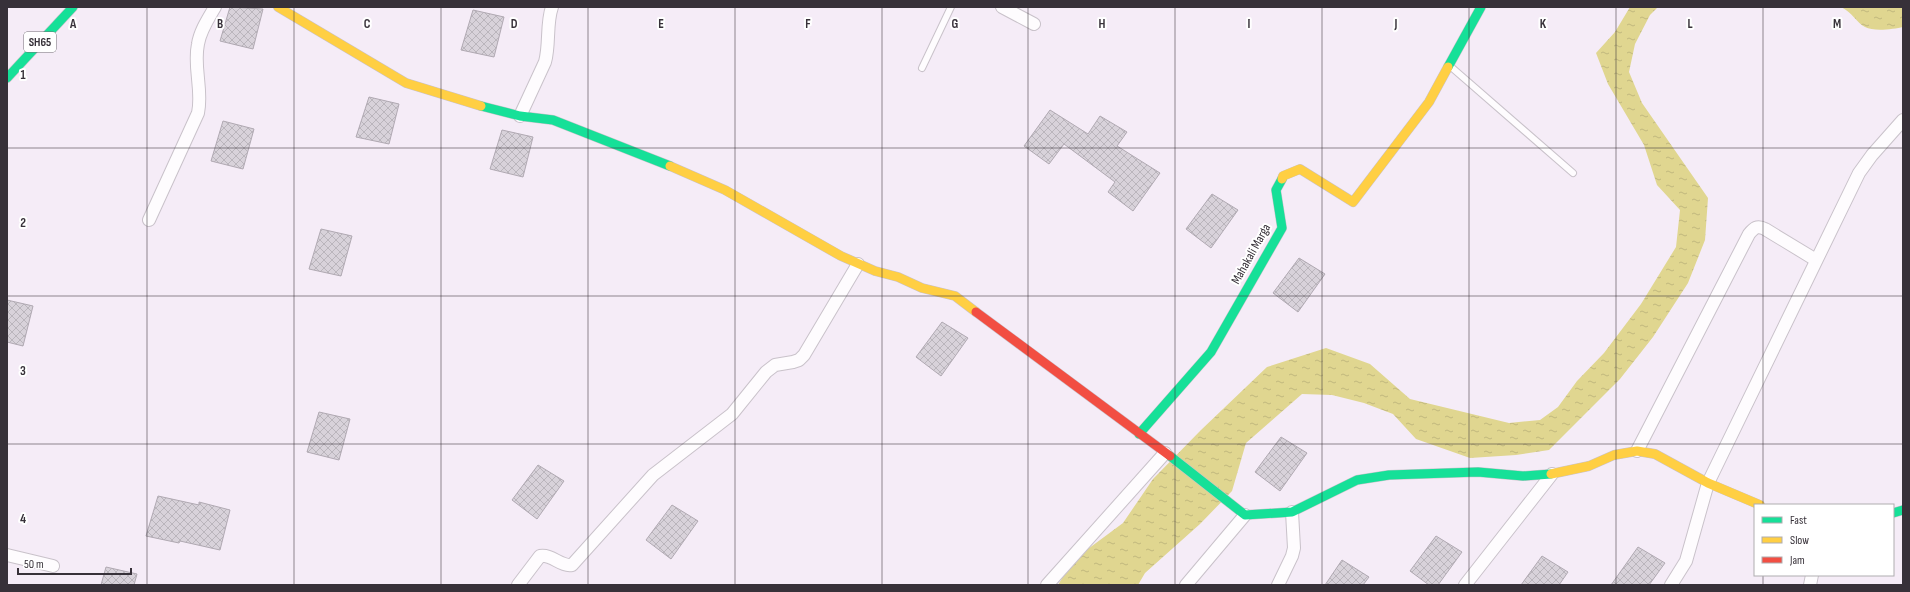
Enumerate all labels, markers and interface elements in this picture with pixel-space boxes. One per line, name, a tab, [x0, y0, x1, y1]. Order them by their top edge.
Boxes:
text: A	[69, 16, 77, 32]
text: B	[217, 16, 223, 32]
text: C	[364, 16, 371, 32]
text: D	[511, 16, 518, 32]
text: E	[658, 16, 664, 32]
text: F	[805, 16, 811, 32]
text: G	[952, 16, 959, 32]
text: H	[1099, 16, 1106, 32]
text: I	[1248, 16, 1251, 32]
text: J	[1394, 16, 1398, 32]
text: K	[1540, 16, 1547, 32]
text: L	[1687, 16, 1693, 32]
text: M	[1833, 16, 1841, 32]
road number: SH65	[24, 32, 56, 52]
text: 1	[20, 67, 26, 83]
text: 2	[20, 215, 26, 231]
street label: Mahakali Marga	[1228, 221, 1274, 287]
text: 3	[20, 363, 26, 379]
legend	[1754, 504, 1894, 576]
text: 4	[20, 511, 26, 527]
text: Fast	[1790, 513, 1807, 528]
text: Slow	[1790, 533, 1809, 548]
scale bar	[18, 550, 131, 576]
text: Jam	[1789, 553, 1805, 568]
text: 50 m	[24, 557, 44, 572]

